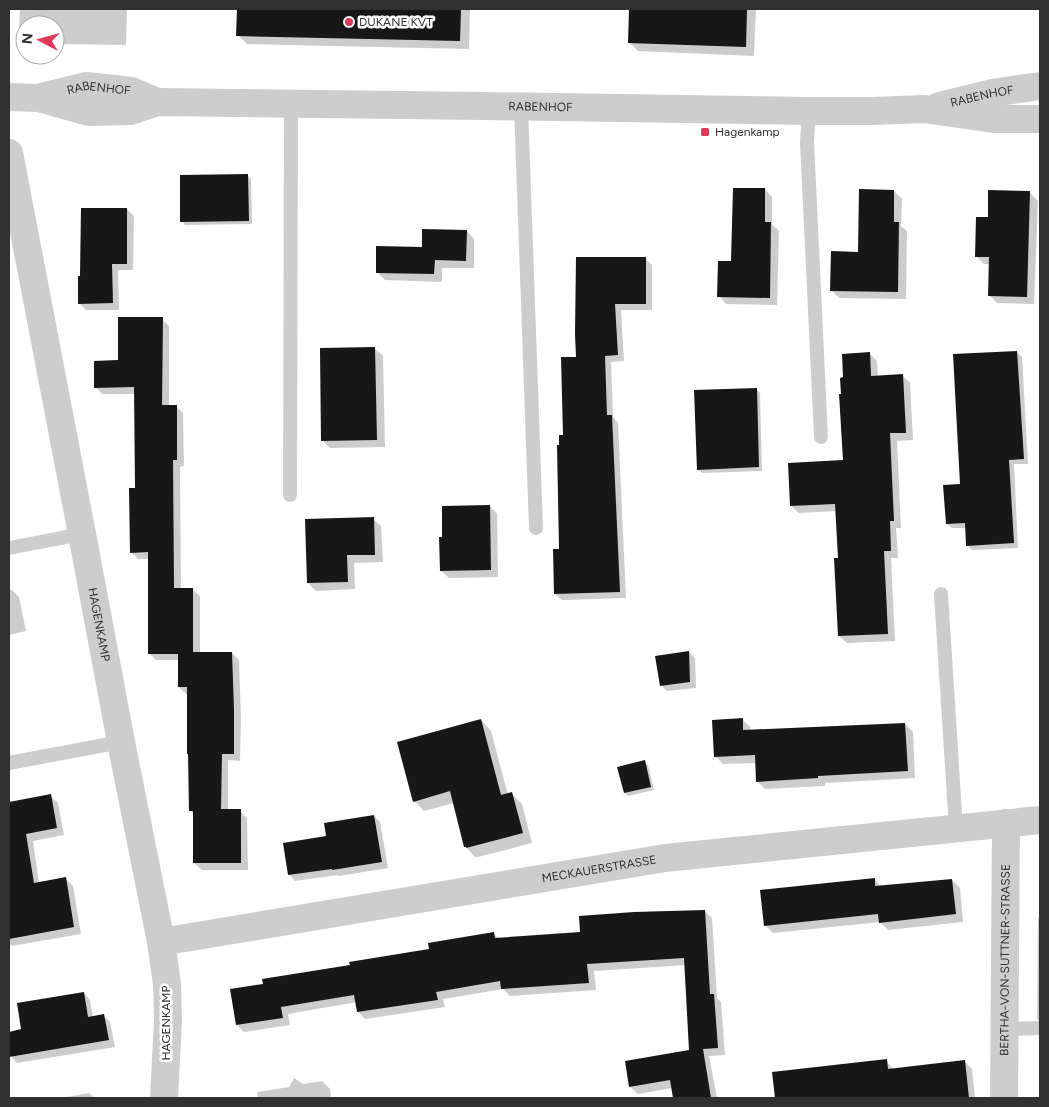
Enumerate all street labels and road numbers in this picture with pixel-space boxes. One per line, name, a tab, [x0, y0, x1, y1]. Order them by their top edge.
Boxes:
street label: RABENHOF	[65, 78, 132, 98]
street label: RABENHOF	[949, 83, 1015, 110]
street label: RABENHOF	[508, 99, 573, 114]
street label: HAGENKAMP	[85, 586, 113, 663]
street label: MECKAUERSTRASSE	[541, 853, 657, 885]
street label: BERTHA-VON-SUTTNER-STRASSE	[997, 864, 1013, 1056]
street label: HAGENKAMP	[159, 986, 173, 1060]

